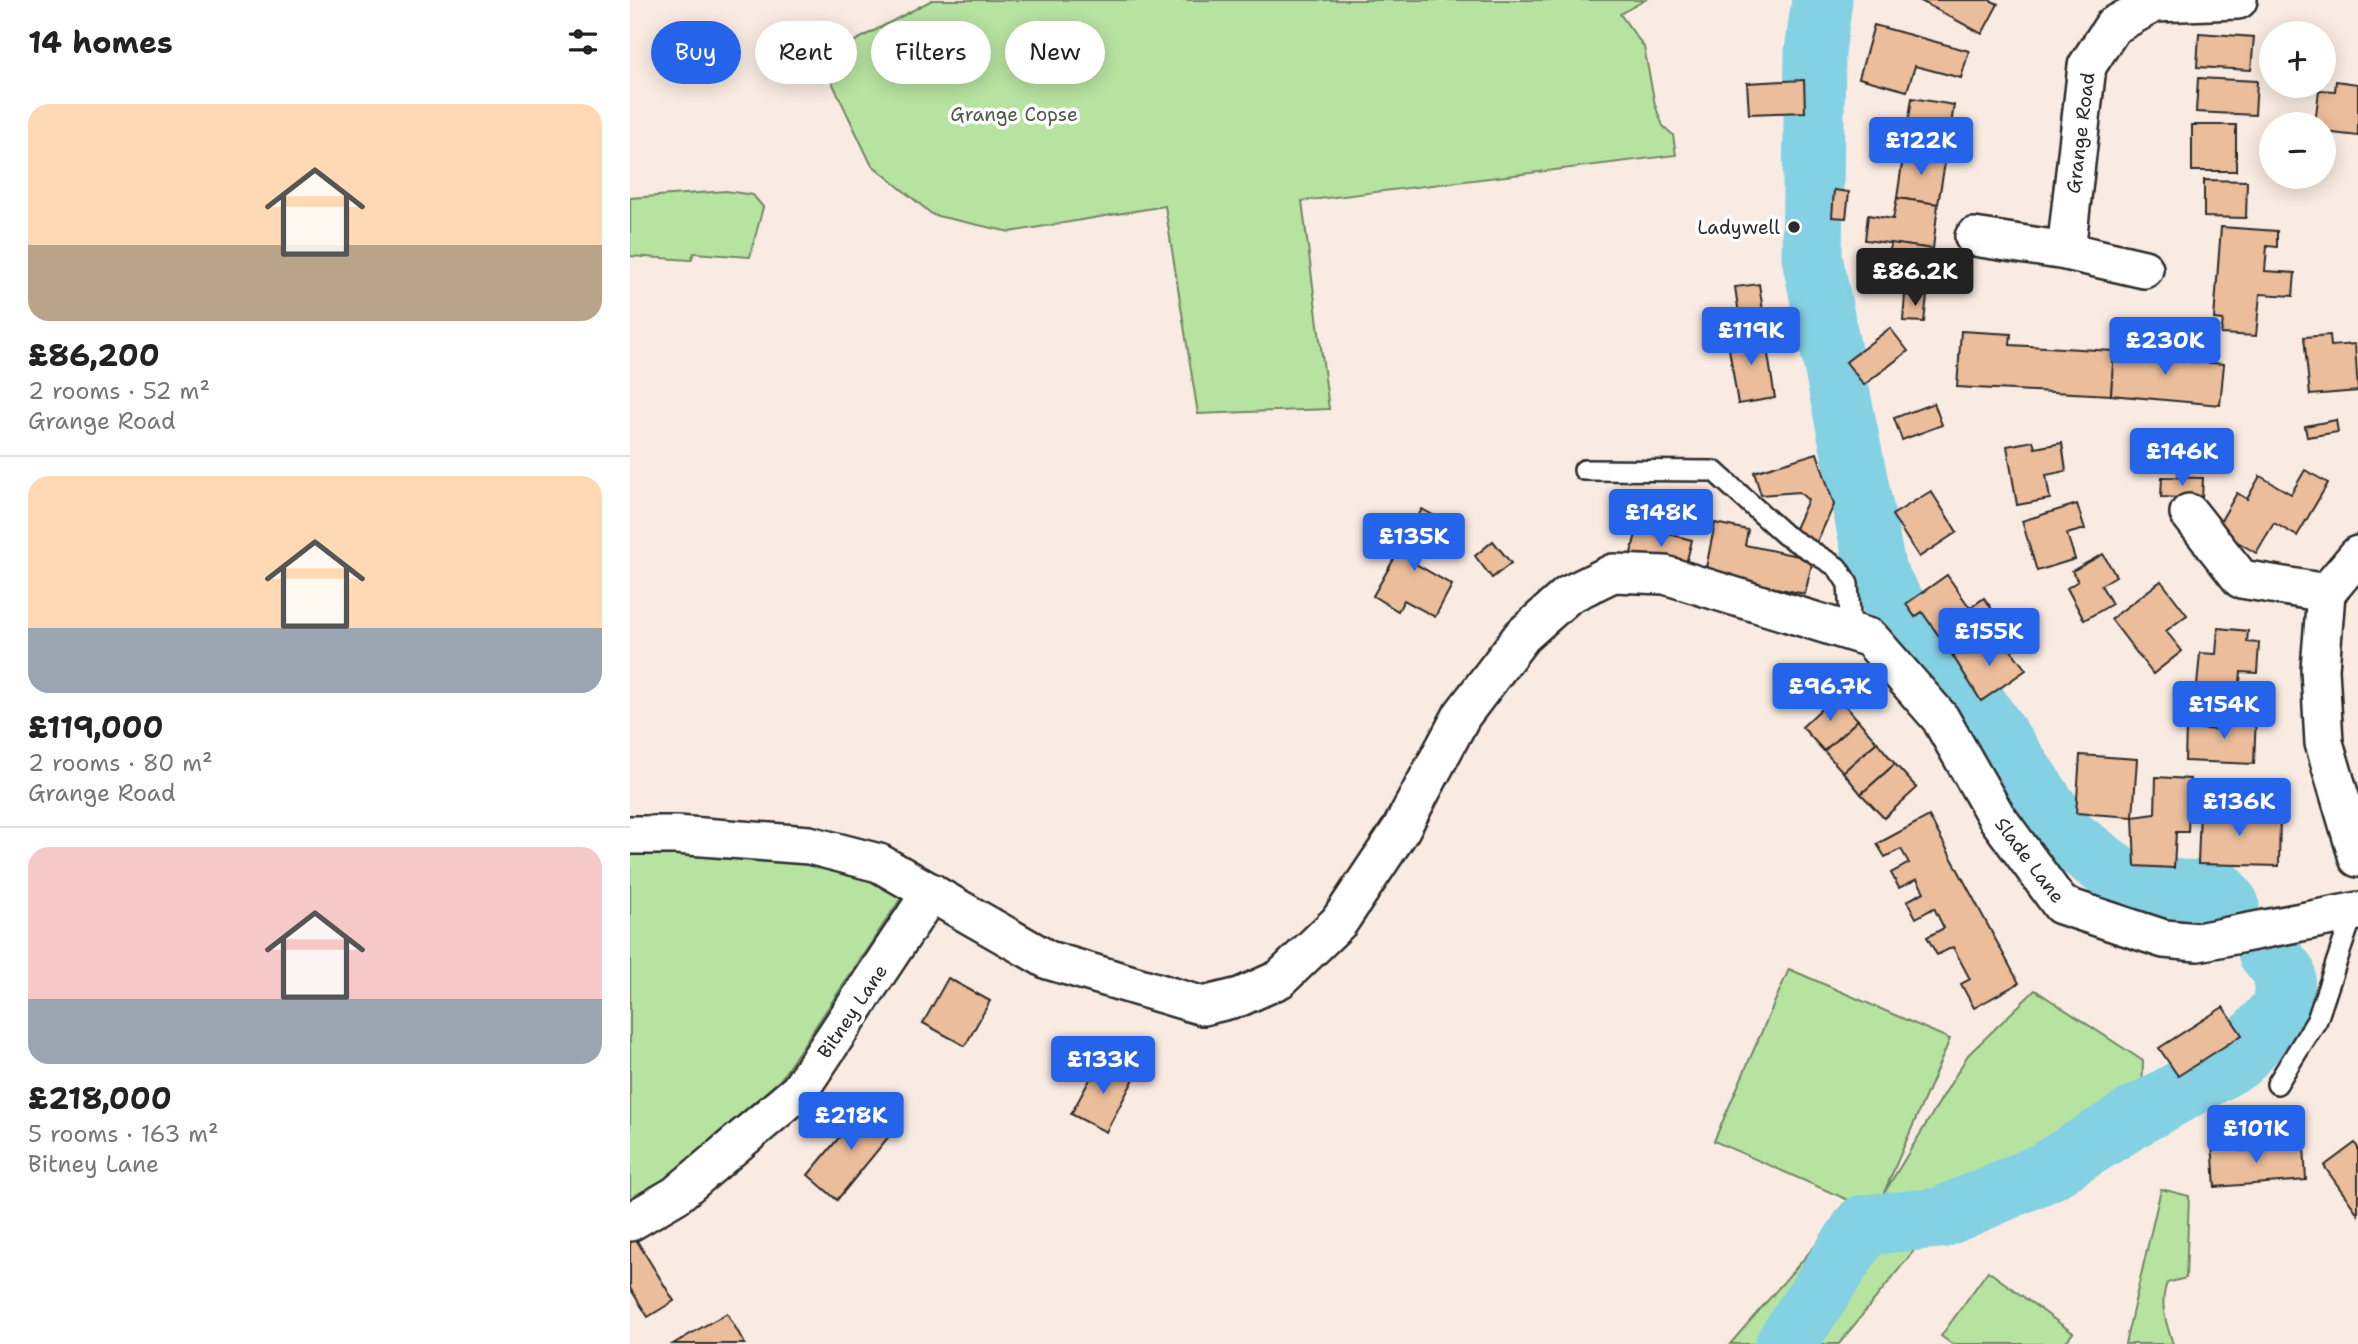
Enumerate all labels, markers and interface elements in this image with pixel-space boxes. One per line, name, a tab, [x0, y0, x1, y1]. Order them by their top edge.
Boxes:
chip: Buy	[651, 21, 741, 84]
chip: Rent	[755, 21, 857, 84]
chip: Filters	[871, 21, 991, 84]
chip: New	[1005, 21, 1105, 84]
map controls	[2259, 21, 2336, 189]
button: +	[2259, 21, 2336, 98]
text: 14 homes	[28, 22, 173, 63]
icon: filters	[564, 23, 602, 61]
street label: Grange Road	[2061, 71, 2100, 195]
park label: Grange Copse	[950, 102, 1078, 127]
button: −	[2259, 112, 2336, 189]
pin: £122K	[1872, 118, 1970, 177]
text: £122K	[1885, 125, 1957, 155]
icon: home	[252, 149, 378, 275]
place label: Ladywell	[1697, 215, 1780, 240]
marker: Ladywell	[1786, 219, 1802, 235]
pin: £86.2K	[1858, 248, 1972, 308]
text: £86.2K	[1872, 256, 1958, 286]
pin: £119K	[1702, 308, 1800, 367]
text: £119K	[1718, 315, 1784, 345]
pin: £230K	[2116, 318, 2214, 377]
text: £230K	[2125, 325, 2205, 355]
text: £86,200	[28, 335, 160, 376]
text: 2 rooms · 52 m²	[28, 376, 210, 406]
text: Grange Road	[28, 406, 176, 436]
pin: £146K	[2133, 428, 2231, 488]
text: £146K	[2146, 436, 2218, 466]
pin: £148K	[1612, 490, 1710, 549]
text: £148K	[1625, 497, 1697, 527]
pin: £135K	[1365, 514, 1463, 573]
icon: home	[252, 521, 378, 647]
text: £135K	[1379, 521, 1449, 551]
pin: £155K	[1940, 608, 2038, 668]
text: £155K	[1954, 616, 2024, 646]
pin: £96.7K	[1773, 664, 1887, 723]
text: £96.7K	[1789, 671, 1871, 701]
pin: £154K	[2175, 682, 2273, 741]
text: £154K	[2189, 689, 2259, 719]
text: £119,000	[28, 707, 164, 748]
text: 2 rooms · 80 m²	[28, 748, 213, 778]
text: Grange Road	[28, 778, 176, 808]
pin: £136K	[2190, 778, 2288, 838]
text: £136K	[2203, 786, 2275, 816]
street label: Slade Lane	[1989, 812, 2070, 908]
icon: home	[252, 892, 378, 1018]
street label: Bitney Lane	[812, 959, 893, 1063]
pin: £133K	[1054, 1036, 1152, 1096]
text: £133K	[1067, 1044, 1139, 1074]
text: £218,000	[28, 1078, 172, 1119]
pin: £218K	[802, 1092, 900, 1152]
text: £218K	[815, 1100, 887, 1130]
pin: £101K	[2207, 1106, 2305, 1165]
text: £101K	[2223, 1113, 2289, 1143]
text: 5 rooms · 163 m²	[28, 1119, 219, 1149]
text: Bitney Lane	[28, 1149, 159, 1179]

